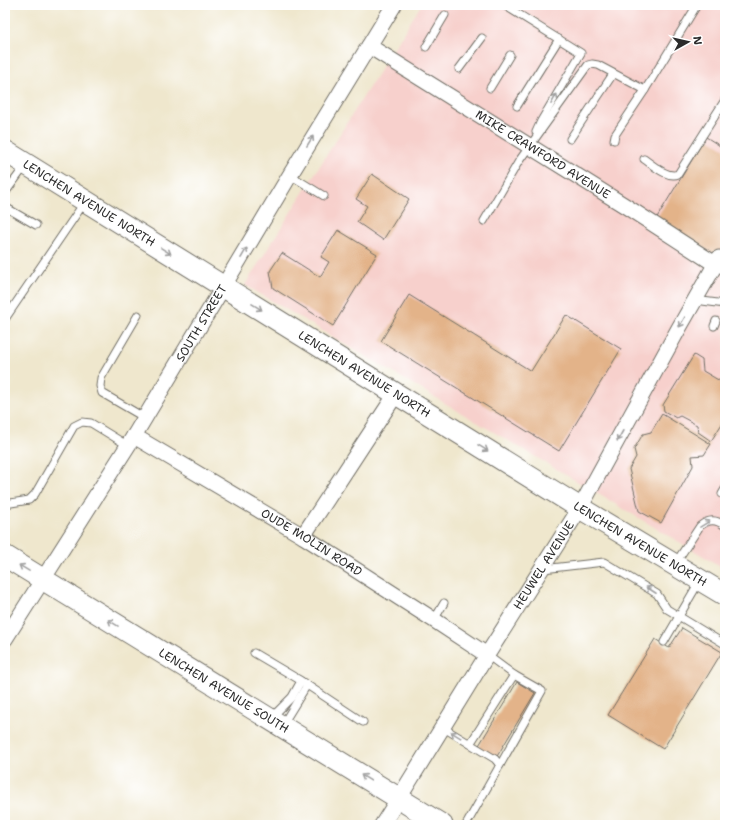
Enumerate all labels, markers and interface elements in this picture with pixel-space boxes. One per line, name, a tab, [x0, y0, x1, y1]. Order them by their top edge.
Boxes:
north arrow	[668, 22, 708, 62]
text: N	[689, 35, 705, 46]
one-way arrow	[550, 94, 558, 105]
street label: MIKE CRAWFORD AVENUE	[472, 106, 613, 203]
one-way arrow	[306, 136, 314, 147]
street label: LENCHEN AVENUE NORTH	[20, 156, 158, 250]
one-way arrow	[160, 247, 171, 255]
one-way arrow	[240, 247, 248, 259]
street label: SOUTH STREET	[172, 281, 231, 365]
one-way arrow	[251, 304, 263, 312]
one-way arrow	[678, 316, 686, 328]
street label: LENCHEN AVENUE NORTH	[295, 327, 434, 421]
one-way arrow	[615, 430, 623, 442]
one-way arrow	[477, 444, 489, 452]
street label: LENCHEN AVENUE NORTH	[570, 498, 710, 590]
street label: OUDE MOLIN ROAD	[258, 505, 365, 580]
street label: HEUWEL AVENUE	[510, 518, 578, 613]
one-way arrow	[699, 519, 711, 527]
one-way arrow	[18, 563, 29, 572]
one-way arrow	[646, 586, 657, 594]
one-way arrow	[107, 618, 119, 626]
street label: LENCHEN AVENUE SOUTH	[156, 645, 292, 737]
one-way arrow	[450, 731, 462, 739]
one-way arrow	[361, 774, 372, 782]

